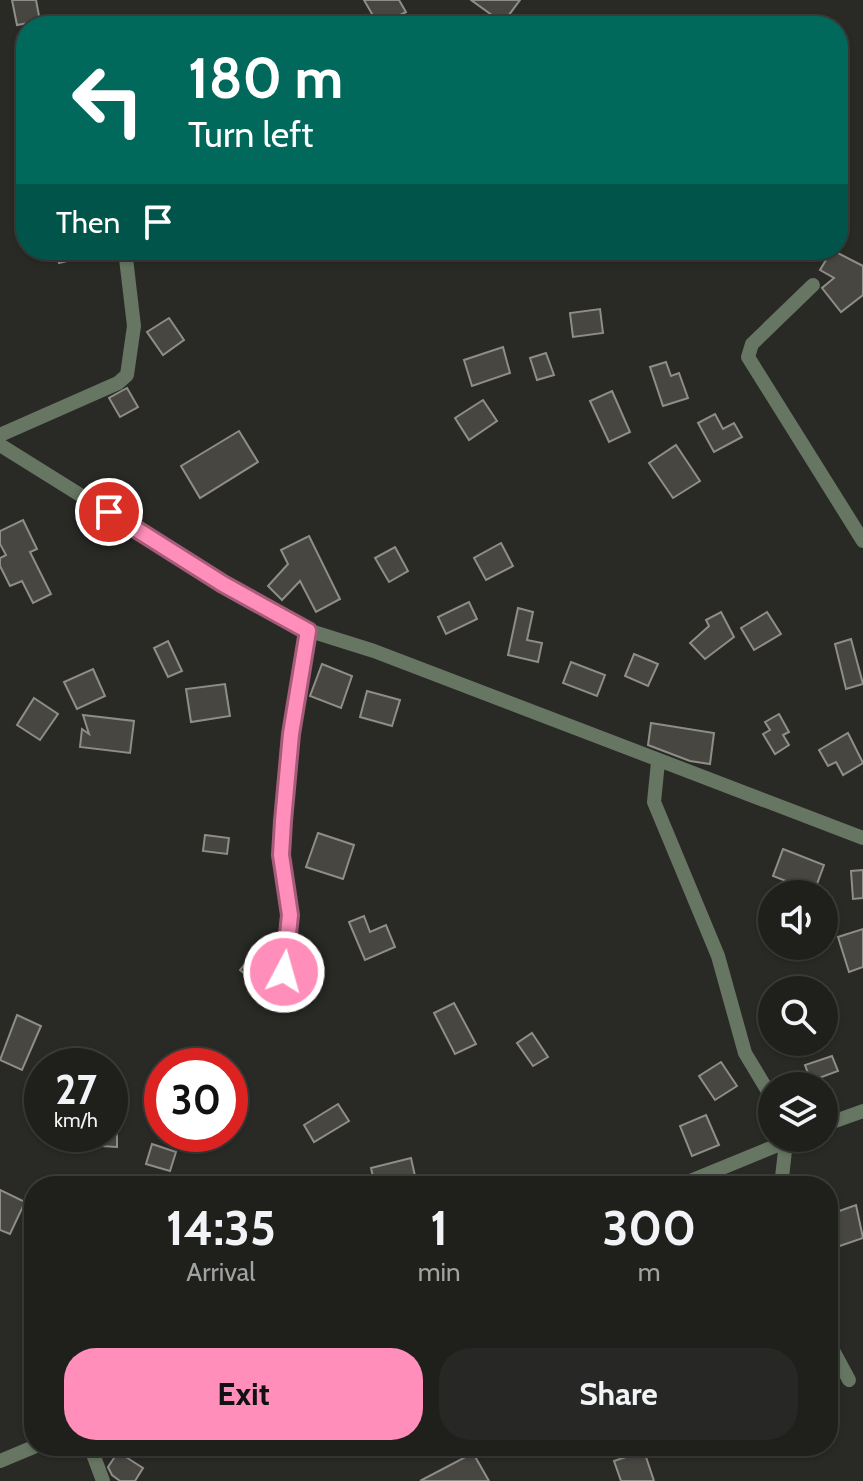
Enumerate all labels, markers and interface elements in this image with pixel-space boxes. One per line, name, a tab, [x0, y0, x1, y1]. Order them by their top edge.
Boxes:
text: 180 m	[188, 44, 343, 112]
icon: left	[56, 48, 160, 152]
text: Turn left	[188, 112, 313, 156]
icon: arrive	[136, 200, 180, 244]
text: Then	[56, 204, 120, 241]
pin	[75, 478, 143, 546]
icon: arrive	[87, 490, 131, 534]
map controls	[758, 880, 838, 1152]
button: sound	[758, 880, 838, 960]
position arrow	[242, 930, 326, 1014]
button: search	[758, 976, 838, 1056]
speed limit sign: 30	[144, 1048, 248, 1152]
text: 27	[55, 1065, 97, 1114]
button: layers	[758, 1072, 838, 1152]
text: km/h	[54, 1108, 98, 1132]
text: 14:35	[166, 1199, 276, 1257]
text: 1	[430, 1199, 448, 1257]
text: 300	[602, 1199, 696, 1257]
text: Arrival	[186, 1256, 255, 1288]
text: min	[418, 1256, 461, 1288]
text: m	[638, 1256, 661, 1288]
button: Exit	[64, 1348, 423, 1440]
button: Share	[439, 1348, 798, 1440]

